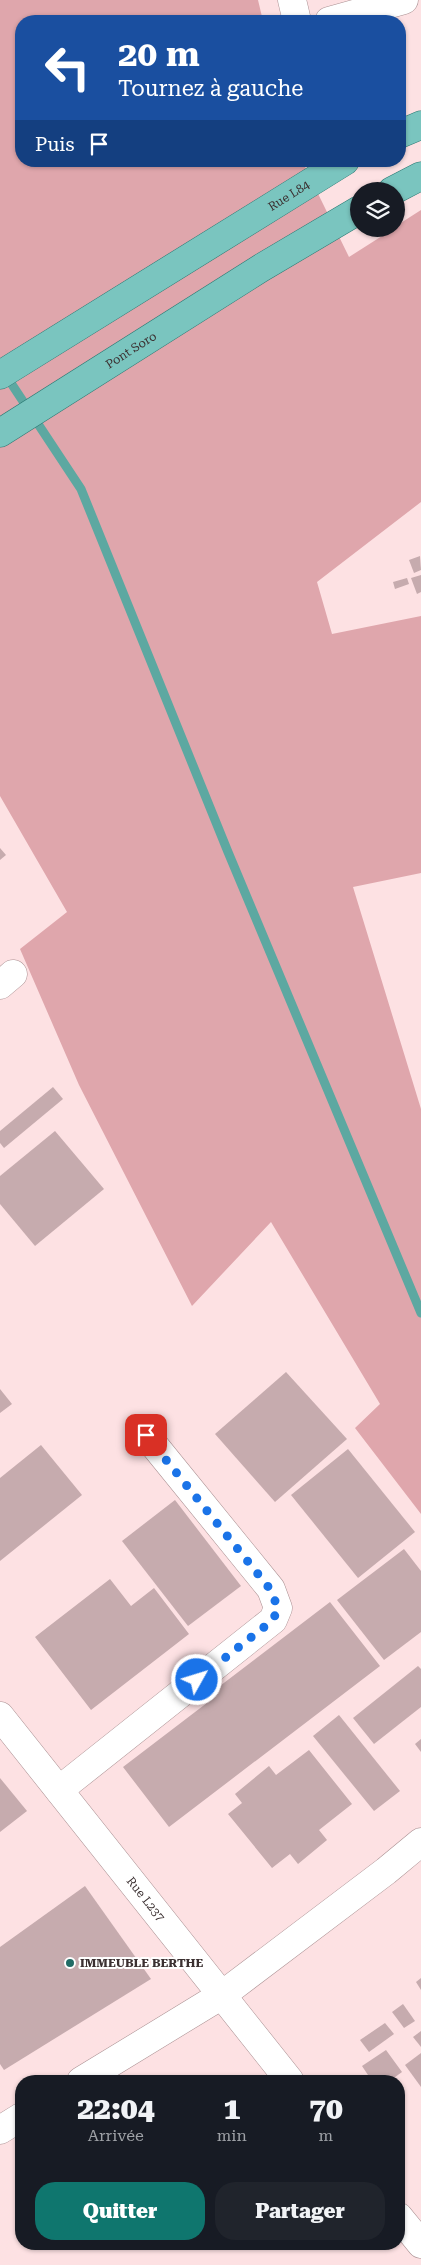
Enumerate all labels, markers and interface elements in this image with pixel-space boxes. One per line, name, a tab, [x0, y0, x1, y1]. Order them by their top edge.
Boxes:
text: 20 m	[118, 34, 200, 75]
icon: left	[35, 35, 100, 100]
text: Tournez à gauche	[118, 76, 303, 101]
icon: arrive	[85, 130, 113, 158]
text: Puis	[35, 133, 75, 156]
street label: Rue L84	[266, 178, 312, 214]
map controls	[350, 182, 405, 237]
button: layers	[350, 182, 405, 237]
street label: Pont Soro	[103, 329, 159, 371]
pin	[125, 1414, 167, 1456]
icon: arrive	[132, 1421, 160, 1449]
position arrow	[170, 1653, 222, 1705]
street label: Rue L237	[124, 1874, 168, 1924]
place label: IMMEUBLE BERTHE	[80, 1956, 203, 1970]
marker: IMMEUBLE BERTHE	[64, 1957, 76, 1969]
text: 22:04	[77, 2091, 154, 2126]
text: 1	[223, 2091, 240, 2126]
text: 70	[309, 2091, 343, 2126]
text: Arrivée	[88, 2126, 144, 2145]
text: min	[217, 2126, 247, 2145]
text: m	[319, 2126, 333, 2145]
button: Quitter	[35, 2182, 205, 2240]
button: Partager	[215, 2182, 385, 2240]

